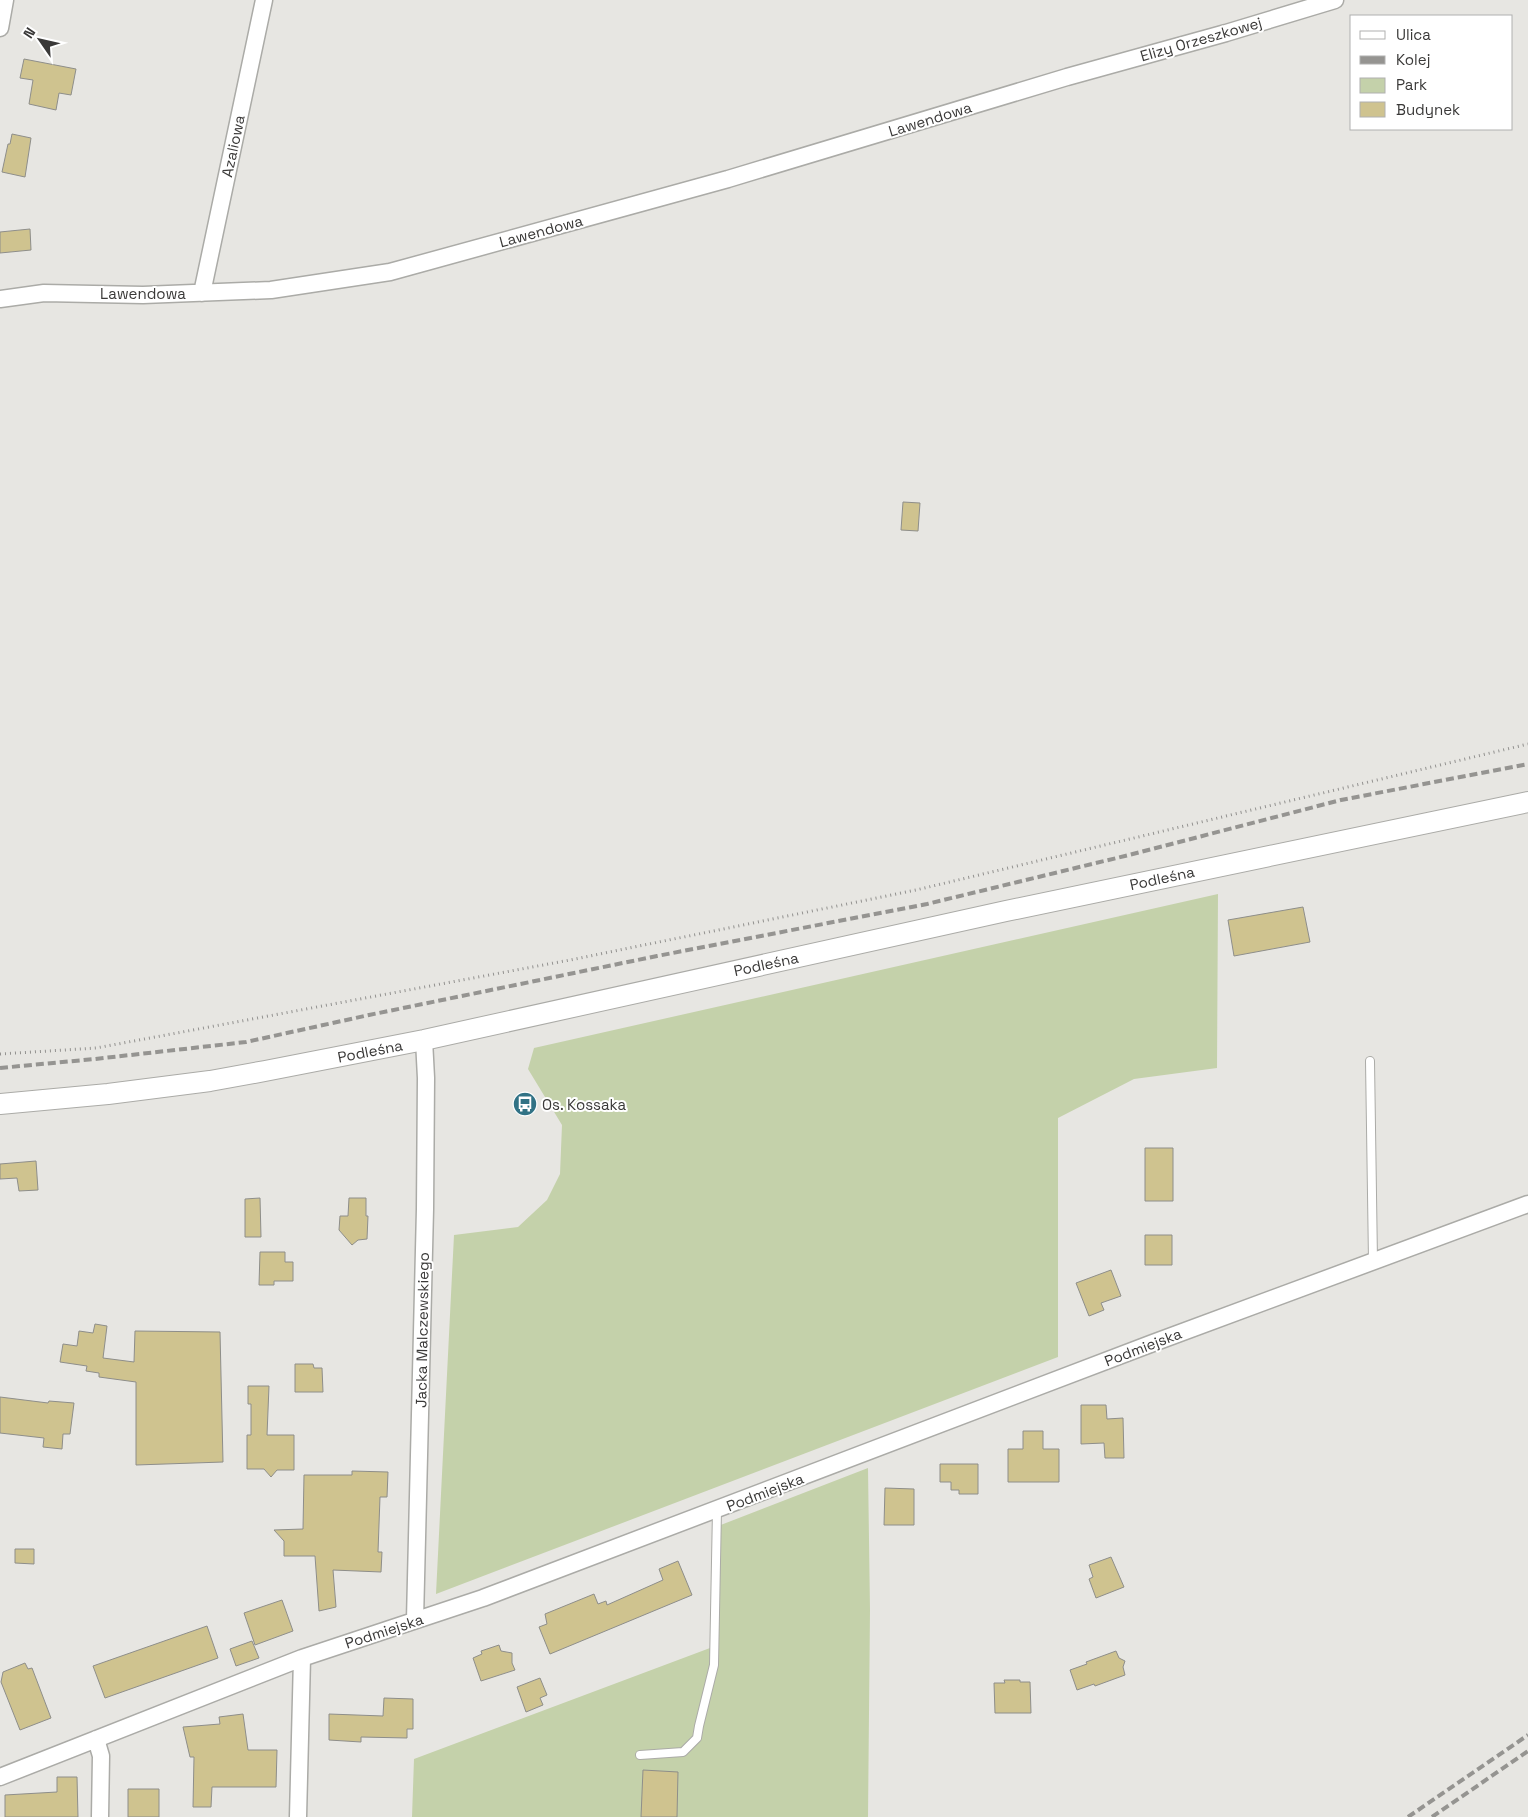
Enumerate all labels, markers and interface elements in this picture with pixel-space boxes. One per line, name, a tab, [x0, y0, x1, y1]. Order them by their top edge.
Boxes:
street label: Elizy Orzeszkowej	[1138, 13, 1264, 65]
north arrow	[15, 15, 65, 65]
legend	[1350, 15, 1513, 130]
text: N	[19, 24, 39, 42]
text: Ulica	[1396, 25, 1431, 44]
text: Kolej	[1396, 50, 1430, 69]
text: Park	[1396, 75, 1427, 94]
street label: Lawendowa	[886, 97, 974, 141]
text: Budynek	[1396, 100, 1460, 119]
street label: Azaliowa	[217, 113, 249, 179]
street label: Lawendowa	[497, 211, 585, 251]
street label: Lawendowa	[100, 284, 186, 303]
street label: Podleśna	[1128, 862, 1197, 894]
street label: Podleśna	[732, 948, 801, 980]
street label: Podleśna	[336, 1035, 405, 1067]
bus stop icon: Os. Kossaka	[512, 1091, 538, 1117]
place label: Os. Kossaka	[542, 1095, 626, 1114]
street label: Jacka Malczewskiego	[411, 1252, 433, 1408]
street label: Podmiejska	[1102, 1323, 1185, 1370]
street label: Podmiejska	[724, 1468, 807, 1515]
street label: Podmiejska	[342, 1609, 426, 1653]

